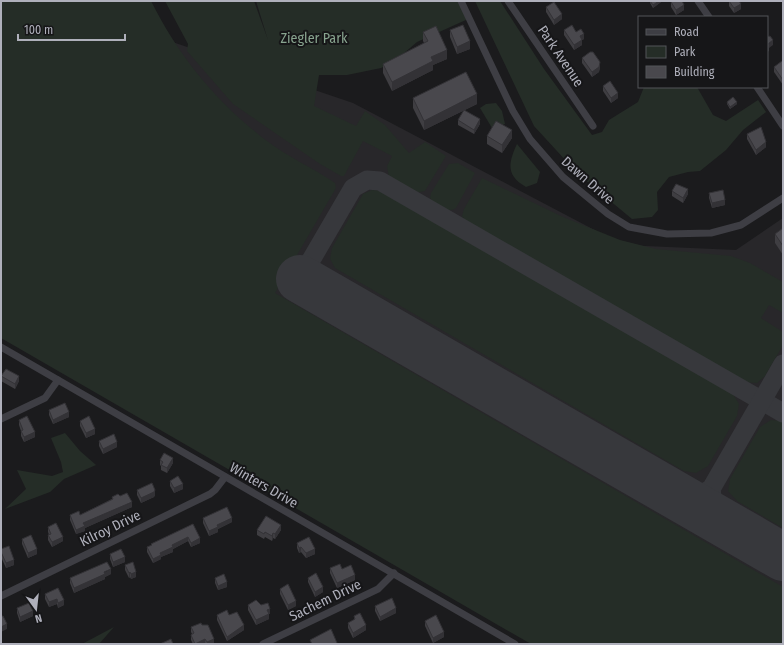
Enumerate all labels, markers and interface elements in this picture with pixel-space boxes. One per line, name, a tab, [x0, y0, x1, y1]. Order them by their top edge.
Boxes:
scale bar	[18, 16, 125, 42]
legend	[638, 16, 768, 88]
street label: Park Avenue	[534, 22, 587, 90]
text: 100 m	[24, 23, 53, 37]
text: Road	[674, 25, 699, 39]
park label: Ziegler Park	[280, 30, 348, 47]
text: Park	[674, 45, 696, 59]
text: Building	[674, 65, 715, 79]
street label: Dawn Drive	[558, 153, 618, 208]
street label: Winters Drive	[226, 459, 301, 512]
street label: Kilroy Drive	[77, 506, 144, 550]
street label: Sachem Drive	[287, 576, 364, 625]
north arrow	[16, 589, 56, 629]
text: N	[34, 611, 43, 625]

